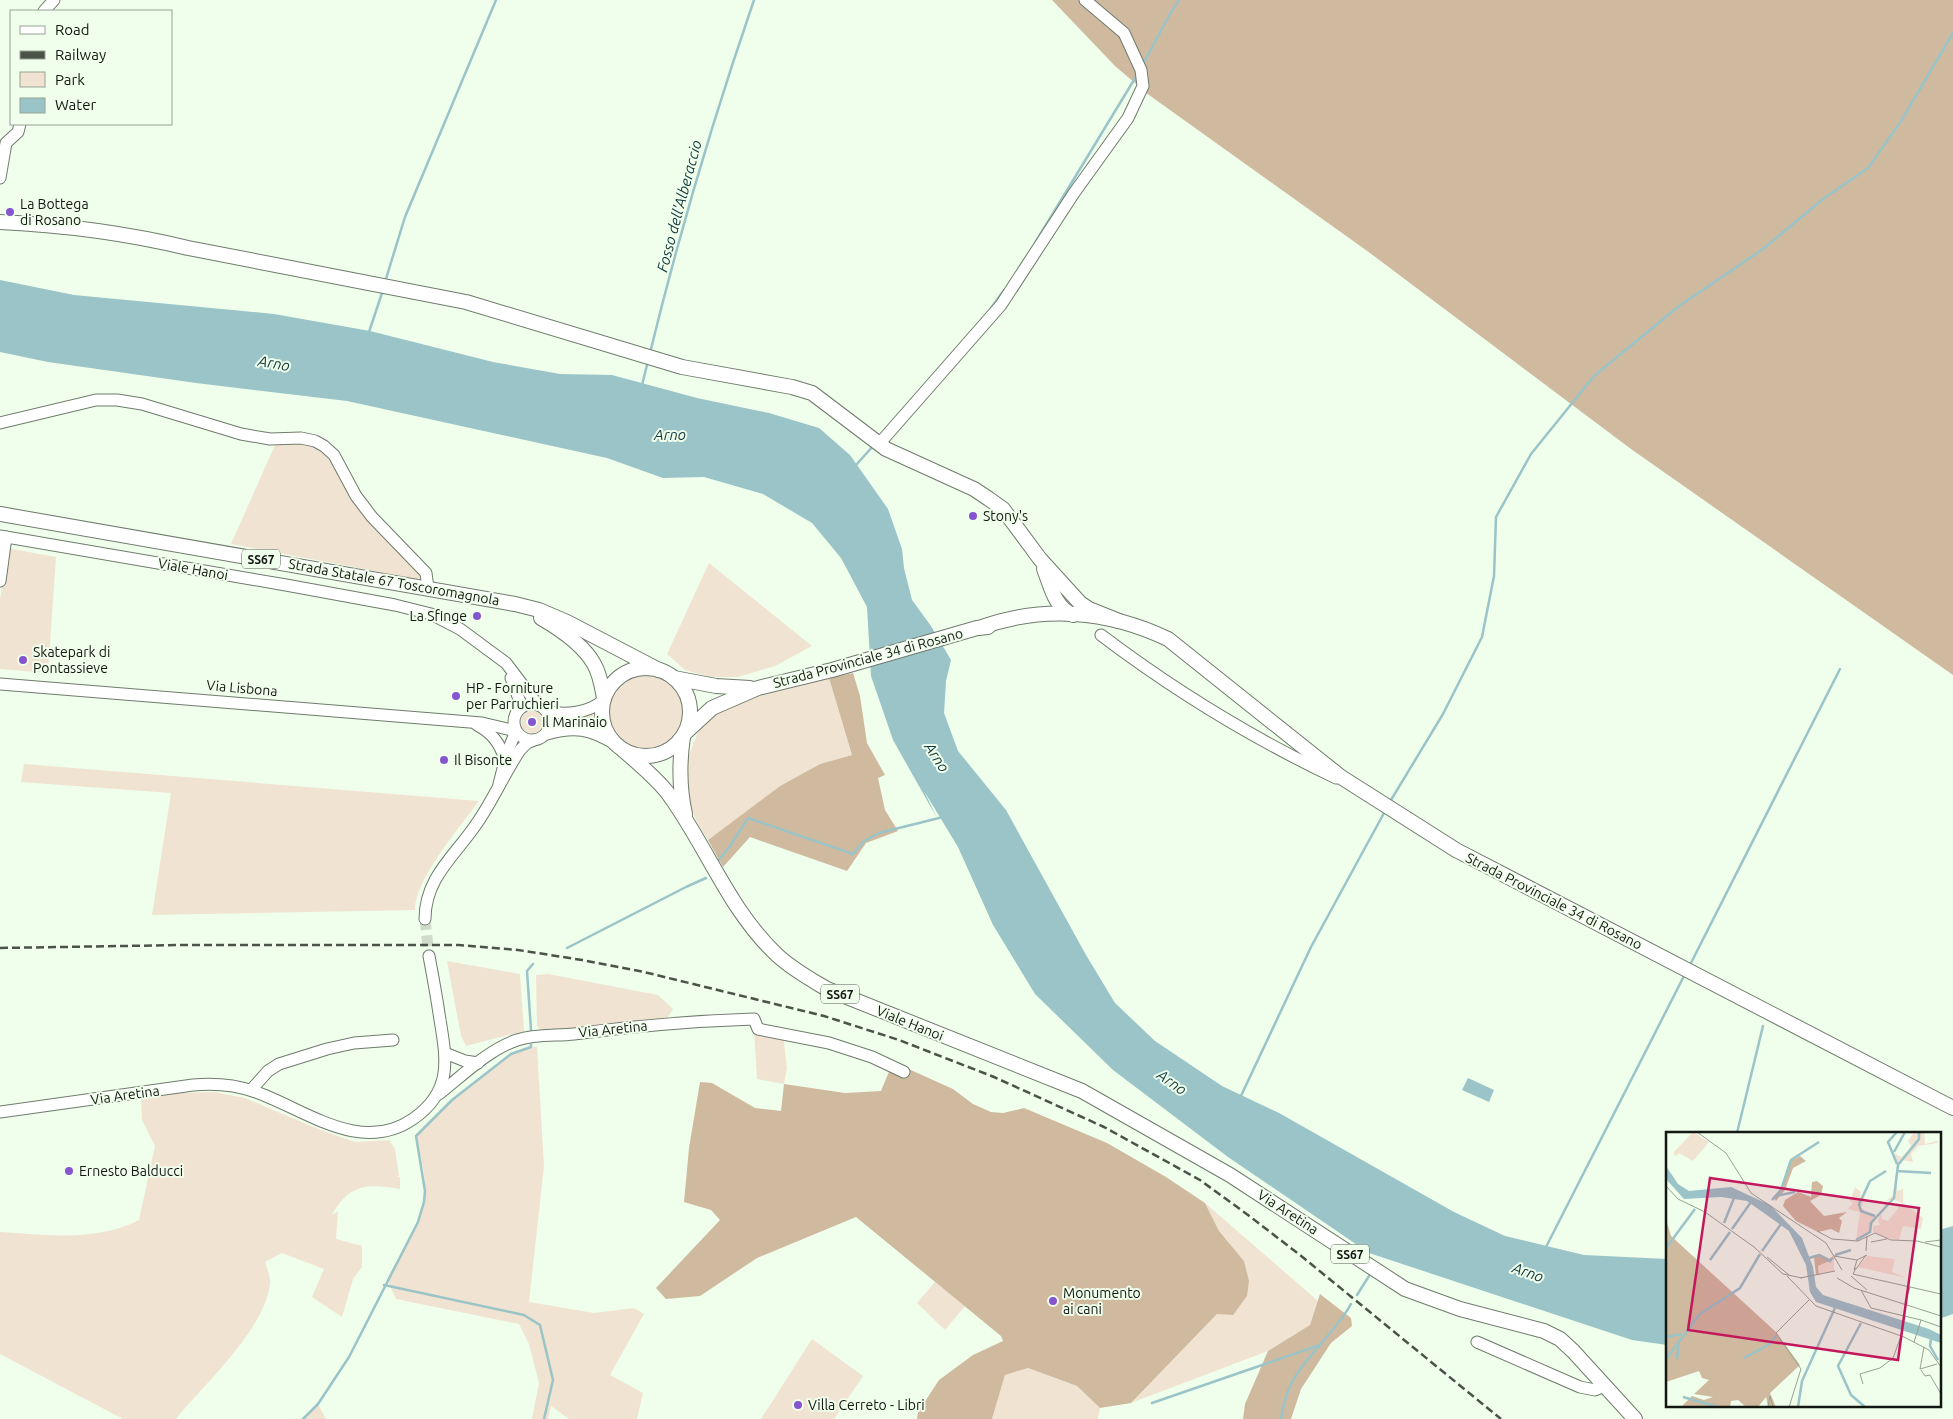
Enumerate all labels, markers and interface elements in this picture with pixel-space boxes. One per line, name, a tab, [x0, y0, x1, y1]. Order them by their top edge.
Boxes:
legend	[10, 10, 172, 125]
text: Road	[55, 21, 90, 38]
text: Railway	[55, 46, 106, 63]
text: Park	[55, 71, 85, 88]
text: Water	[55, 96, 96, 113]
water label: Fosso dell'Alberaccio	[653, 138, 705, 274]
place label: La Bottega di Rosano	[20, 196, 89, 228]
marker: La Bottega di Rosano	[4, 206, 16, 218]
water label: Arno	[256, 352, 291, 374]
water label: Arno	[653, 426, 686, 443]
place label: Stony's	[983, 508, 1028, 524]
marker: Stony's	[967, 510, 979, 522]
road number: SS67	[242, 550, 280, 568]
street label: Viale Hanoi	[157, 555, 229, 583]
street label: Strada Statale 67 Toscoromagnola	[287, 556, 501, 608]
place label: La Sfinge	[410, 608, 467, 624]
marker: La Sfinge	[471, 610, 483, 622]
street label: Strada Provinciale 34 di Rosano	[771, 625, 965, 691]
place label: Skatepark di Pontassieve	[33, 644, 110, 676]
marker: Skatepark di Pontassieve	[17, 654, 29, 666]
street label: Via Lisbona	[206, 677, 278, 699]
place label: HP - Forniture per Parruchieri	[466, 680, 559, 712]
marker: HP - Forniture per Parruchieri	[450, 690, 462, 702]
place label: Il Marinaio	[542, 714, 607, 730]
marker: Il Marinaio	[526, 716, 538, 728]
water label: Arno	[921, 738, 953, 775]
place label: Il Bisonte	[454, 752, 512, 768]
marker: Il Bisonte	[438, 754, 450, 766]
street label: Strada Provinciale 34 di Rosano	[1463, 849, 1645, 953]
road number: SS67	[821, 984, 859, 1004]
street label: Viale Hanoi	[874, 1002, 946, 1044]
street label: Via Aretina	[578, 1017, 648, 1041]
water label: Arno	[1153, 1065, 1190, 1098]
street label: Via Aretina	[90, 1082, 160, 1108]
inset map	[1666, 1132, 1940, 1406]
place label: Ernesto Balducci	[79, 1163, 183, 1179]
marker: Ernesto Balducci	[63, 1165, 75, 1177]
street label: Via Aretina	[1255, 1186, 1321, 1238]
road number: SS67	[1331, 1244, 1369, 1264]
water label: Arno	[1509, 1258, 1546, 1285]
place label: Monumento ai cani	[1063, 1285, 1141, 1317]
marker: Monumento ai cani	[1047, 1295, 1059, 1307]
place label: Villa Cerreto - Libri	[808, 1397, 925, 1413]
marker: Villa Cerreto - Libri	[792, 1399, 804, 1411]

